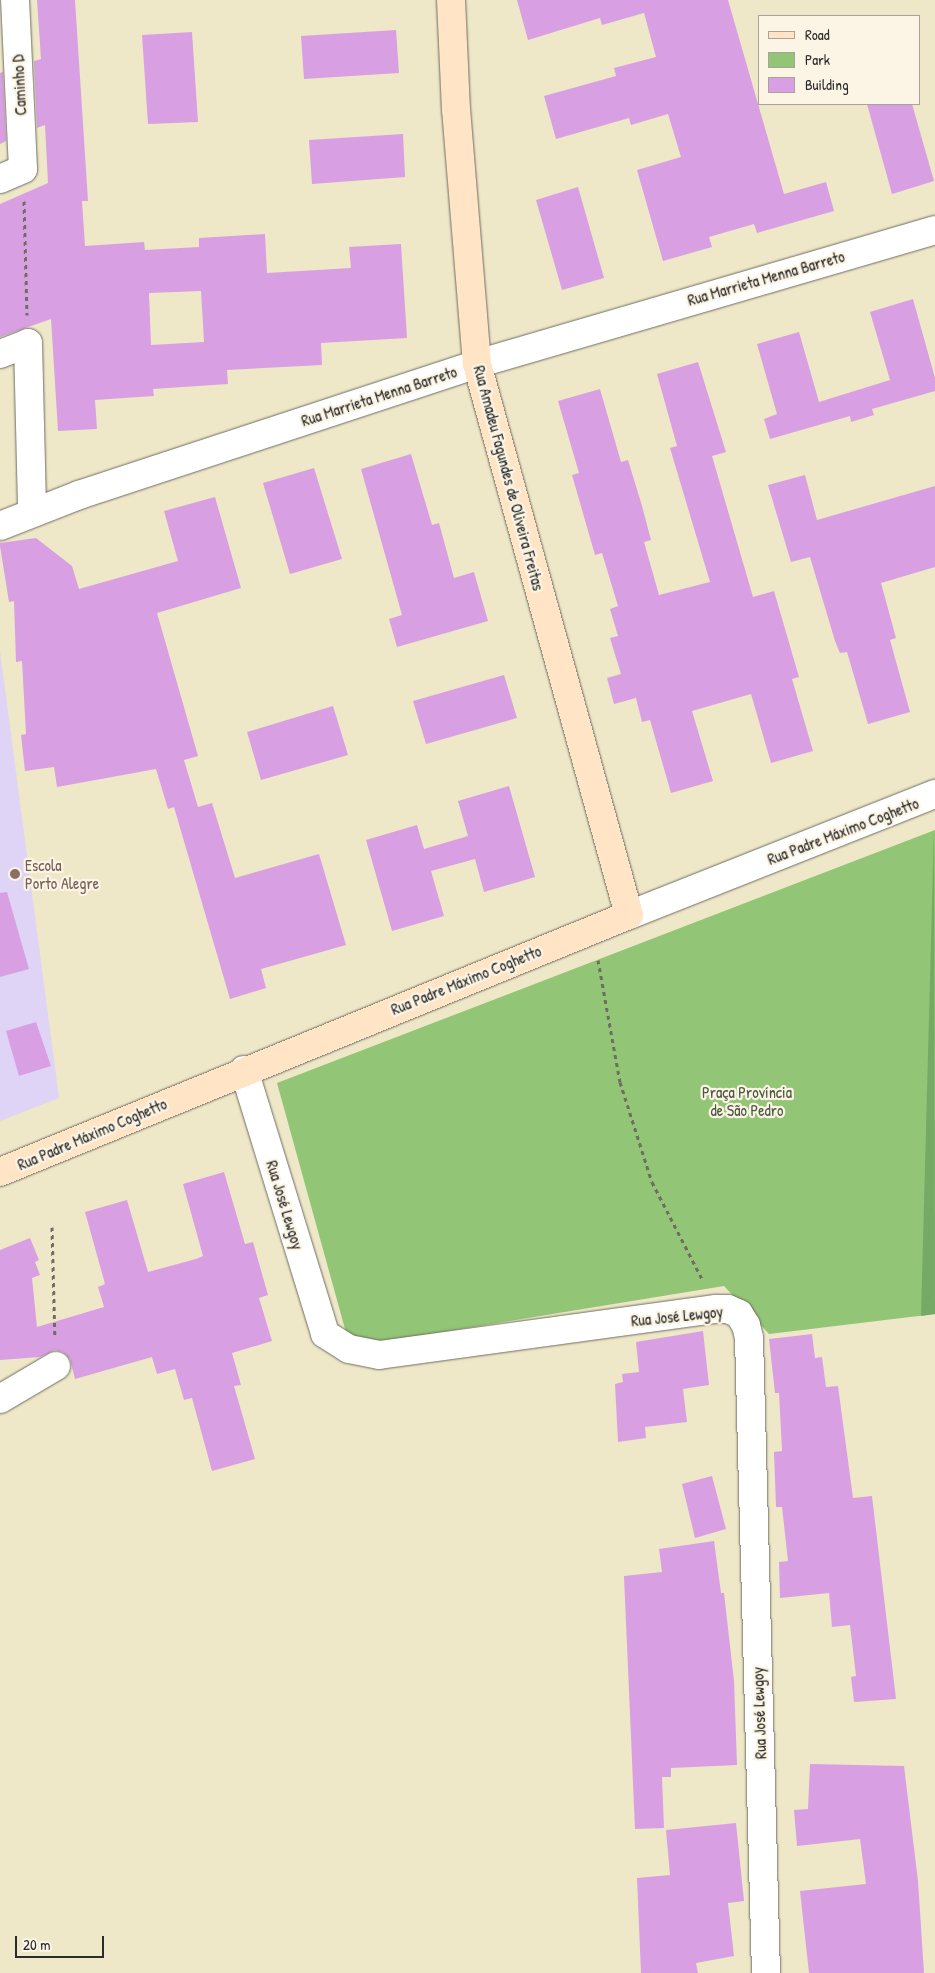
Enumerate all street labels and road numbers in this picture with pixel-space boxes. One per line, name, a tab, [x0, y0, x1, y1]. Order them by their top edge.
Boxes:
street label: Caminho D	[8, 54, 30, 116]
street label: Rua Marrieta Menna Barreto	[685, 246, 847, 310]
street label: Rua Marrieta Menna Barreto	[299, 362, 459, 430]
street label: Rua Amadeu Fagundes de Oliveira Freitas	[470, 363, 548, 593]
street label: Rua Padre Máximo Coghetto	[765, 793, 921, 869]
street label: Rua Padre Máximo Coghetto	[388, 941, 544, 1019]
street label: Rua Padre Máximo Coghetto	[14, 1094, 170, 1174]
street label: Rua José Lewgoy	[262, 1158, 308, 1252]
street label: Rua José Lewgoy	[630, 1302, 724, 1330]
street label: Rua José Lewgoy	[748, 1667, 770, 1759]

